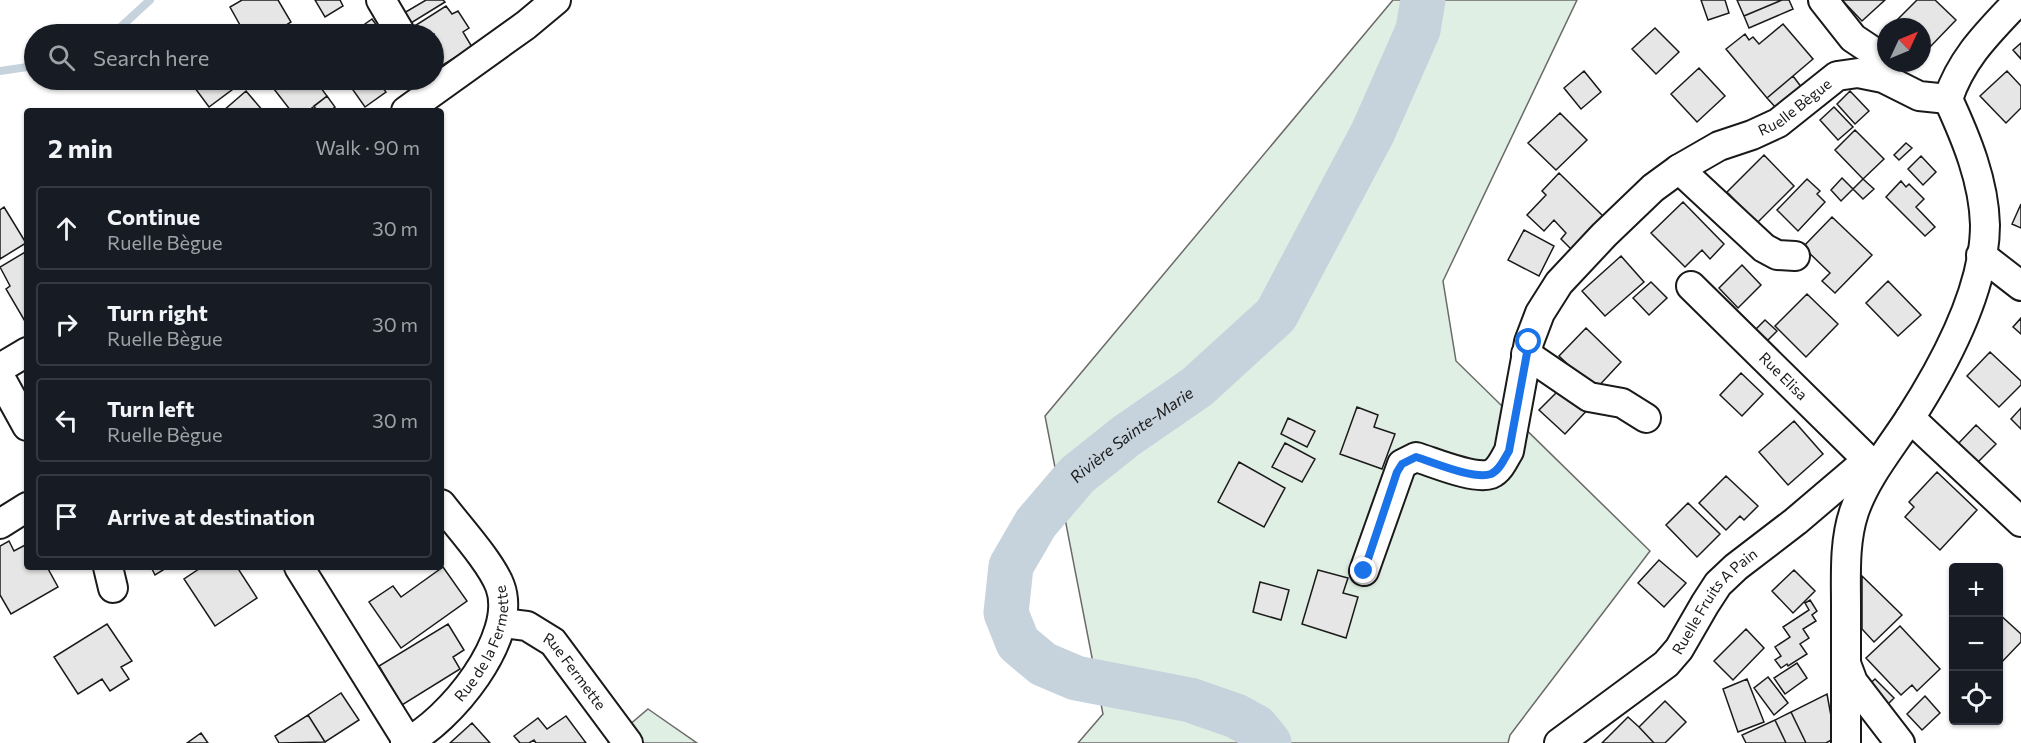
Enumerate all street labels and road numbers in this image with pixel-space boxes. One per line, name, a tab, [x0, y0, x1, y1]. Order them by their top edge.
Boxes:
street label: Ruelle Bègue	[1755, 74, 1835, 139]
street label: Rue Elisa	[1756, 348, 1812, 403]
street label: Ruelle Fruits A Pain	[1668, 544, 1760, 657]
street label: Rue de la Fermette	[450, 583, 511, 705]
street label: Rue Fermette	[540, 628, 610, 713]

